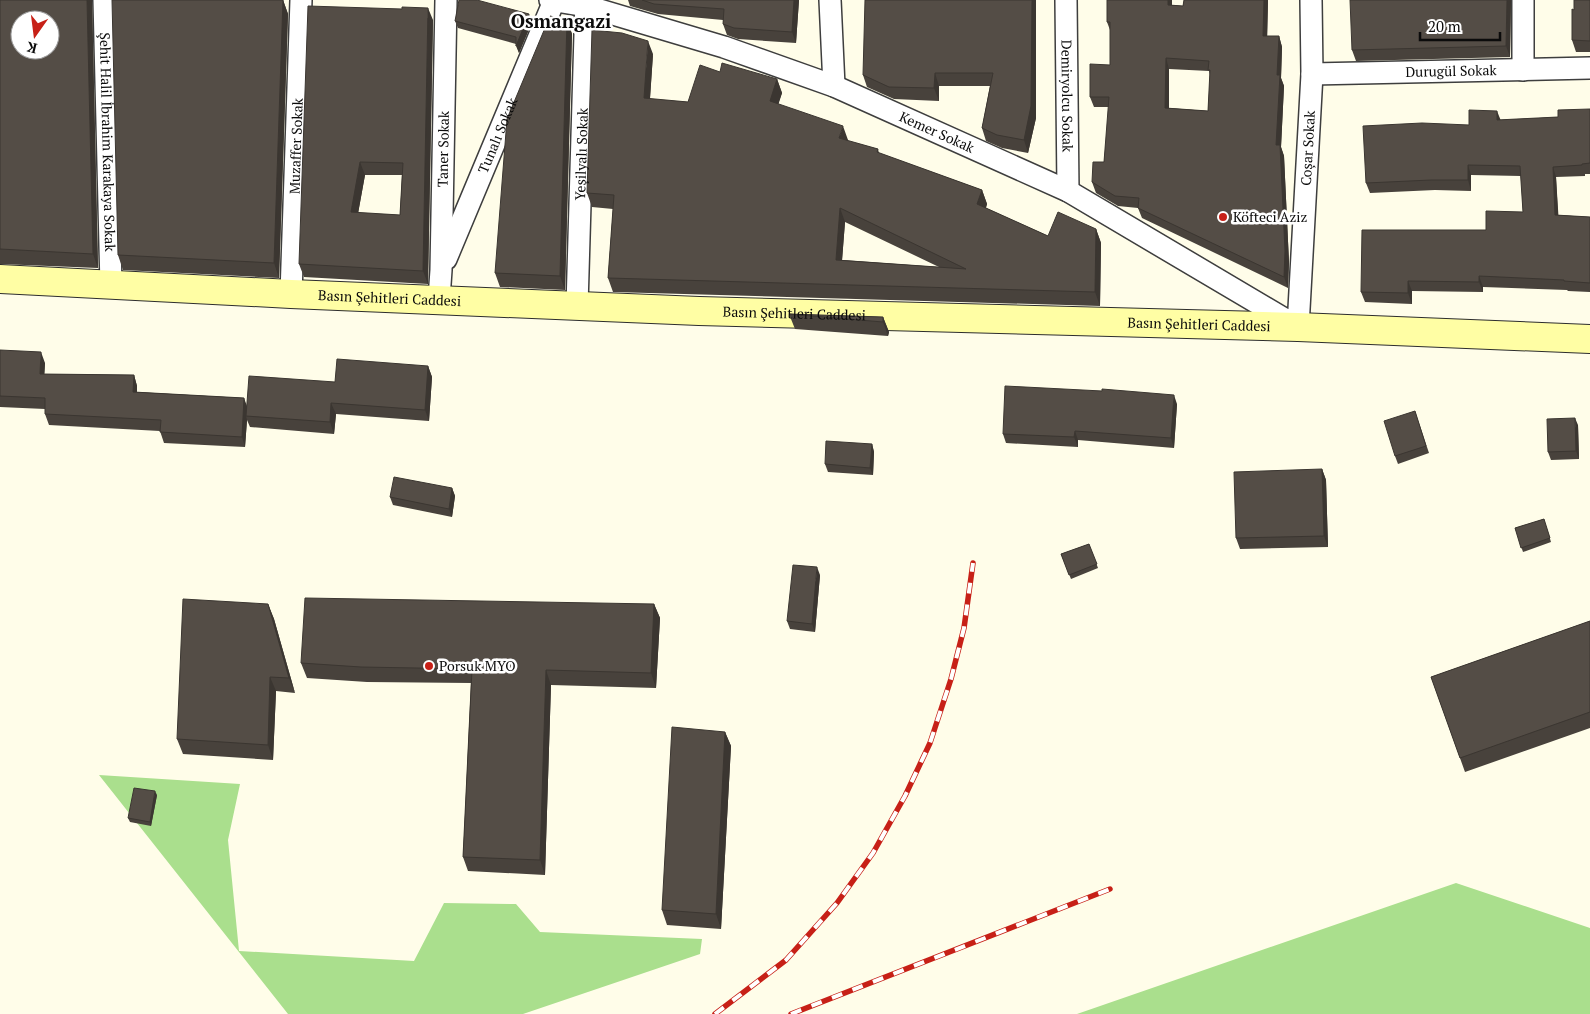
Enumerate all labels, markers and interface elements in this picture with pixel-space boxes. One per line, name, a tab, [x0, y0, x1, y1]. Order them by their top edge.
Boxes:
district label: Osmangazi	[511, 8, 611, 33]
north arrow	[10, 10, 60, 60]
scale bar	[1420, 10, 1500, 42]
text: 20 m	[1428, 16, 1461, 36]
street label: Şehit Halil İbrahim Karakaya Sokak	[96, 32, 120, 253]
text: K	[25, 38, 39, 59]
street label: Demiryolcu Sokak	[1057, 40, 1078, 153]
street label: Durugül Sokak	[1405, 60, 1498, 81]
street label: Tunalı Sokak	[473, 94, 522, 176]
street label: Muzaffer Sokak	[284, 97, 307, 194]
street label: Yeşilyalı Sokak	[570, 107, 592, 200]
street label: Kemer Sokak	[897, 107, 978, 157]
street label: Coşar Sokak	[1296, 109, 1319, 186]
street label: Taner Sokak	[433, 110, 453, 187]
place label: Köfteci Aziz	[1233, 207, 1307, 226]
marker: Köfteci Aziz	[1217, 211, 1229, 223]
street label: Basın Şehitleri Caddesi	[318, 285, 461, 310]
street label: Basın Şehitleri Caddesi	[722, 302, 866, 324]
street label: Basın Şehitleri Caddesi	[1127, 312, 1271, 335]
place label: Porsuk MYO	[439, 656, 516, 675]
marker: Porsuk MYO	[423, 660, 435, 672]

